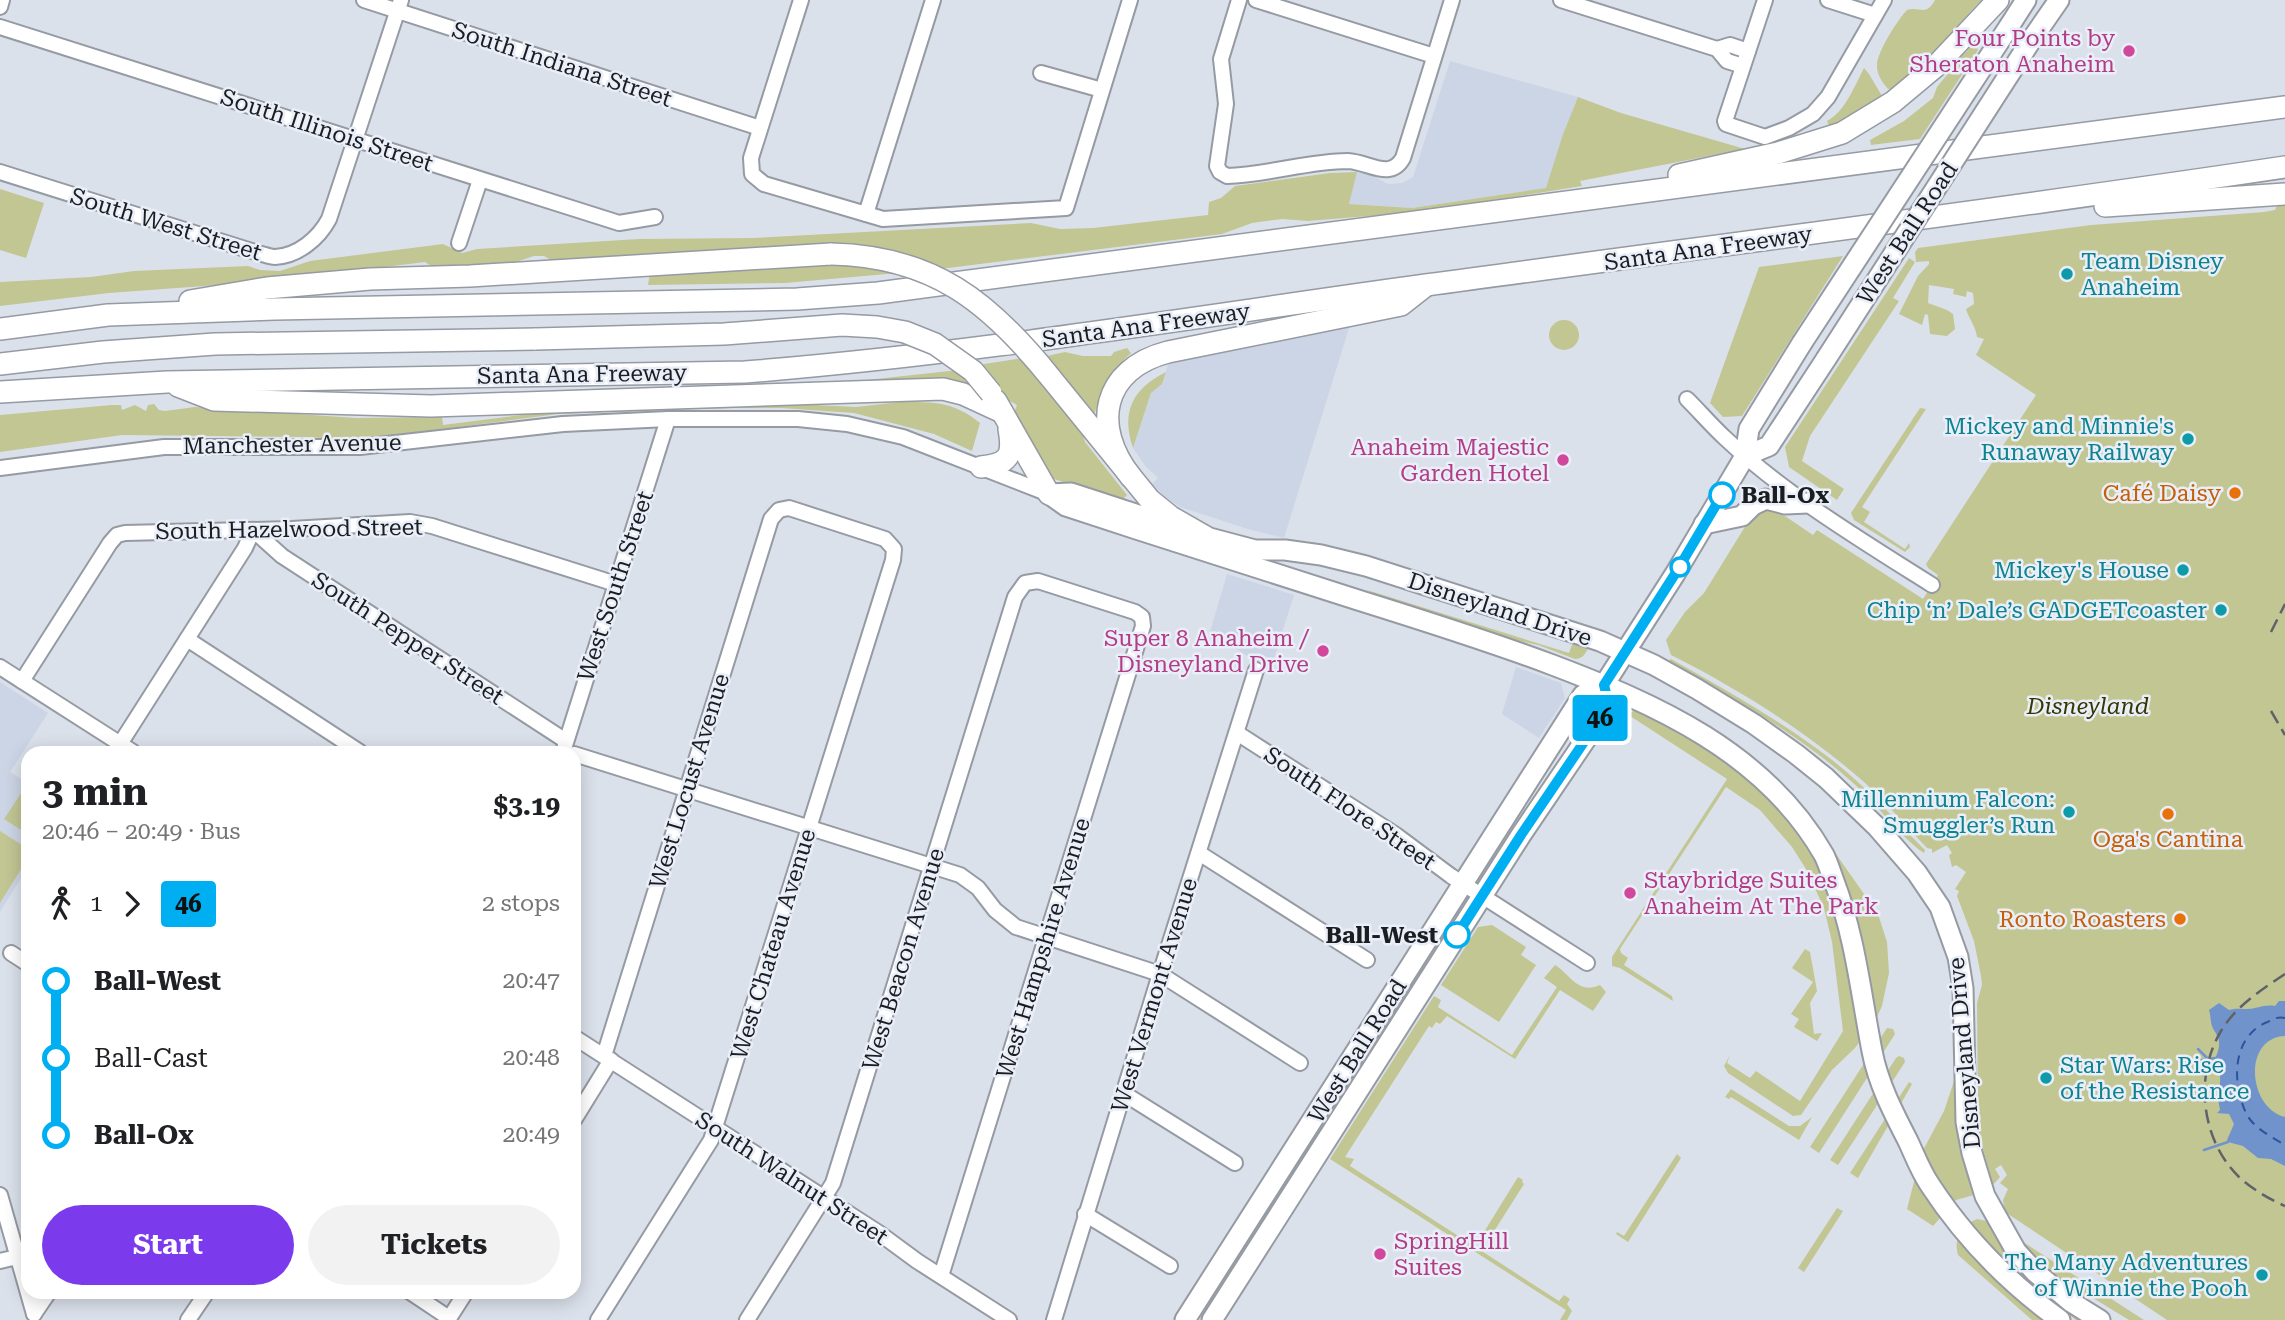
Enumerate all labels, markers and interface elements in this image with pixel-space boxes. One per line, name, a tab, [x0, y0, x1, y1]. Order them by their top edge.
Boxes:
street label: South Indiana Street	[449, 16, 676, 113]
place label: Four Points by Sheraton Anaheim	[1909, 25, 2115, 78]
marker: Four Points by Sheraton Anaheim	[2121, 43, 2137, 59]
street label: South Illinois Street	[217, 83, 437, 178]
street label: West Ball Road	[1851, 157, 1964, 310]
street label: South West Street	[67, 183, 265, 267]
street label: Santa Ana Freeway	[1602, 220, 1814, 276]
place label: Team Disney Anaheim	[2081, 248, 2224, 301]
marker: Team Disney Anaheim	[2059, 266, 2075, 282]
street label: Santa Ana Freeway	[1040, 297, 1252, 353]
street label: Santa Ana Freeway	[477, 359, 688, 390]
place label: Mickey and Minnie's Runaway Railway	[1944, 413, 2174, 466]
street label: Manchester Avenue	[182, 429, 402, 460]
marker: Mickey and Minnie's Runaway Railway	[2180, 431, 2196, 447]
place label: Anaheim Majestic Garden Hotel	[1351, 434, 1549, 487]
marker: Anaheim Majestic Garden Hotel	[1555, 452, 1571, 468]
place label: Café Daisy	[2103, 480, 2221, 507]
marker: Ball-Ox	[1709, 482, 1735, 508]
place label: Ball-Ox	[1741, 482, 1830, 509]
marker: Café Daisy	[2227, 485, 2243, 501]
street label: West South Street	[572, 487, 659, 685]
street label: South Hazelwood Street	[155, 514, 423, 545]
unlabelled marker	[1670, 557, 1690, 577]
place label: Mickey's House	[1994, 557, 2169, 584]
marker: Mickey's House	[2175, 562, 2191, 578]
street label: South Pepper Street	[307, 566, 509, 711]
street label: Disneyland Drive	[1404, 567, 1595, 652]
place label: Chip ‘n’ Dale’s GADGETcoaster	[1867, 597, 2207, 624]
marker: Chip ‘n’ Dale’s GADGETcoaster	[2213, 602, 2229, 618]
place label: Super 8 Anaheim / Disneyland Drive	[1104, 625, 1310, 678]
marker: Super 8 Anaheim / Disneyland Drive	[1315, 643, 1331, 659]
street label: West Locust Avenue	[644, 670, 735, 892]
park label: Disneyland	[2026, 693, 2149, 720]
line badge: 46	[1568, 695, 1632, 741]
text: 46	[1587, 704, 1613, 732]
street label: South Flore Street	[1259, 741, 1441, 876]
text: 3 min	[42, 770, 148, 814]
place label: Millennium Falcon: Smuggler’s Run	[1841, 786, 2055, 839]
text: $3.19	[494, 791, 560, 821]
marker: Millennium Falcon: Smuggler’s Run	[2061, 804, 2077, 820]
marker: Oga's Cantina	[2160, 806, 2176, 822]
street label: West Hampshire Avenue	[991, 815, 1096, 1082]
text: 20:46 – 20:49 · Bus	[42, 818, 240, 845]
street label: West Chateau Avenue	[726, 826, 821, 1063]
place label: Oga's Cantina	[2093, 826, 2244, 853]
street label: West Beacon Avenue	[857, 845, 950, 1073]
place label: Staybridge Suites Anaheim At The Park	[1644, 867, 1879, 920]
street label: West Vermont Avenue	[1106, 875, 1203, 1116]
icon: walk	[42, 885, 80, 923]
icon: forward	[113, 885, 151, 923]
marker: Staybridge Suites Anaheim At The Park	[1622, 885, 1638, 901]
text: 1	[90, 890, 103, 917]
text: 46	[175, 890, 202, 918]
text: 2 stops	[482, 890, 560, 917]
place label: Ronto Roasters	[1999, 906, 2166, 933]
marker: Ronto Roasters	[2172, 911, 2188, 927]
place label: Ball-West	[1326, 922, 1438, 949]
marker: Ball-West	[1444, 922, 1470, 948]
street label: Disneyland Drive	[1943, 956, 1986, 1150]
text: Ball-West	[94, 966, 221, 996]
text: 20:47	[503, 967, 560, 994]
street label: West Ball Road	[1302, 974, 1413, 1128]
text: Ball-Cast	[94, 1043, 208, 1073]
text: 20:48	[503, 1044, 560, 1071]
place label: Star Wars: Rise of the Resistance	[2060, 1052, 2249, 1105]
marker: Star Wars: Rise of the Resistance	[2038, 1070, 2054, 1086]
street label: South Walnut Street	[691, 1106, 893, 1251]
text: Ball-Ox	[94, 1120, 194, 1150]
text: 20:49	[503, 1121, 560, 1148]
button: Start	[42, 1205, 294, 1285]
button: Tickets	[308, 1205, 560, 1285]
place label: SpringHill Suites	[1394, 1228, 1509, 1281]
marker: SpringHill Suites	[1372, 1246, 1388, 1262]
place label: The Many Adventures of Winnie the Pooh	[2004, 1249, 2248, 1302]
marker: The Many Adventures of Winnie the Pooh	[2254, 1267, 2270, 1283]

